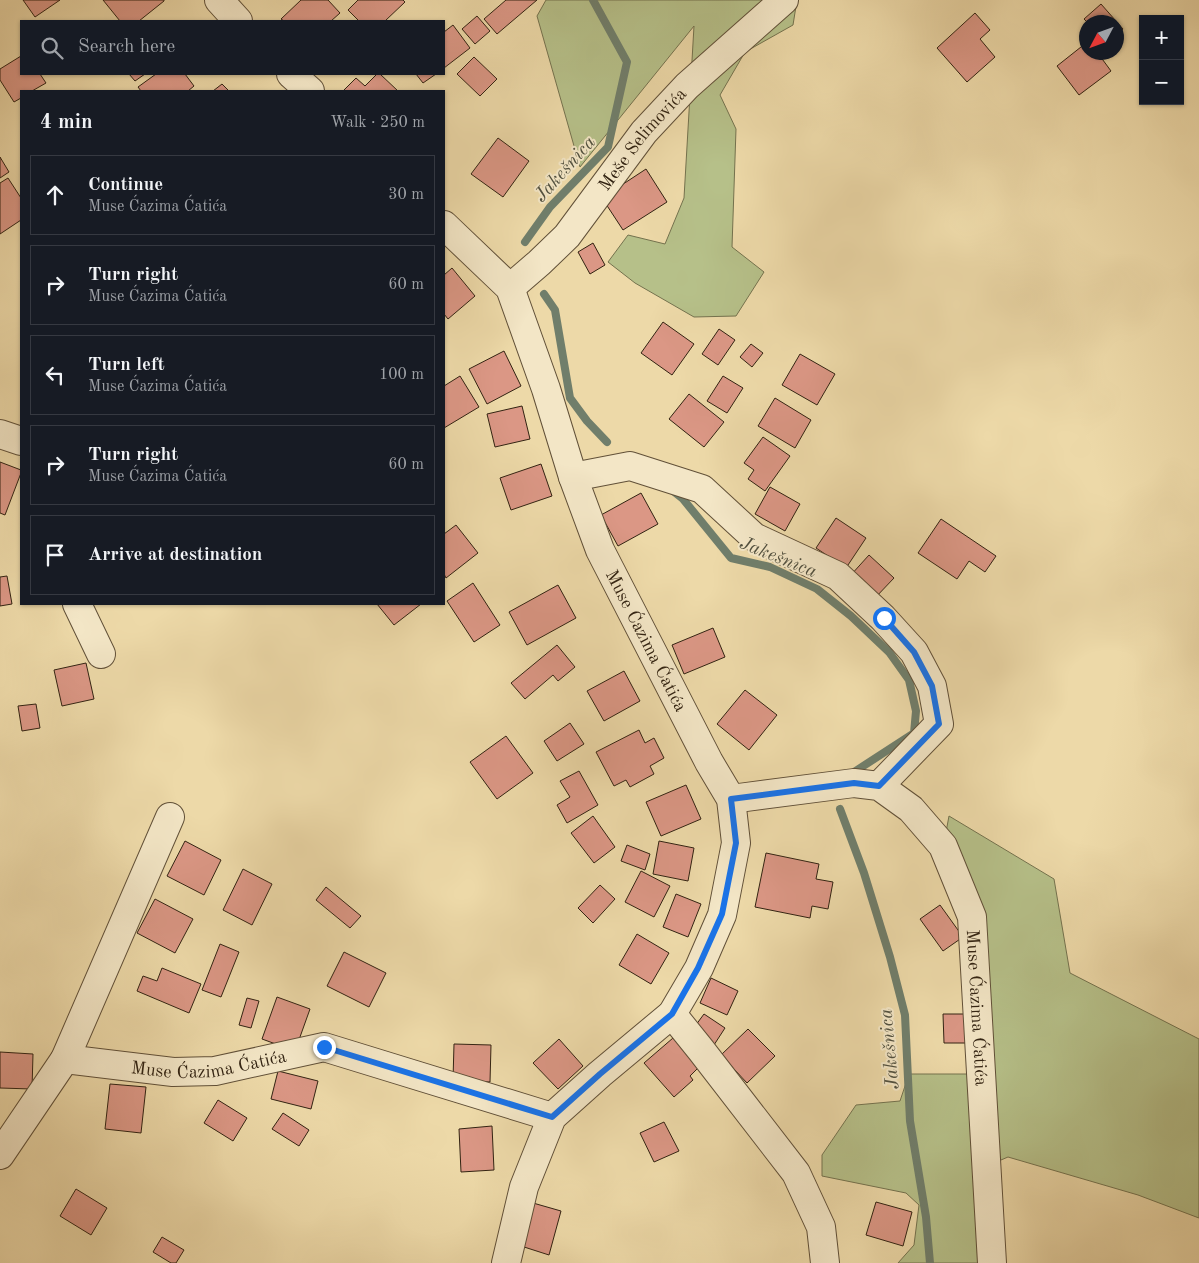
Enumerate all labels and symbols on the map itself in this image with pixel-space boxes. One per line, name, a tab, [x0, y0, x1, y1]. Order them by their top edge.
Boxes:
north arrow	[1079, 15, 1124, 60]
street label: Meše Selimovića	[596, 85, 690, 194]
water label: Jakešnica	[532, 133, 600, 206]
water label: Jakešnica	[737, 534, 819, 582]
street label: Muse Ćazima Ćatića	[602, 567, 689, 715]
route start	[873, 607, 896, 630]
street label: Muse Ćazima Ćatića	[963, 929, 993, 1087]
water label: Jakešnica	[877, 1008, 903, 1090]
route end	[313, 1036, 336, 1059]
street label: Muse Ćazima Ćatića	[130, 1048, 288, 1082]

